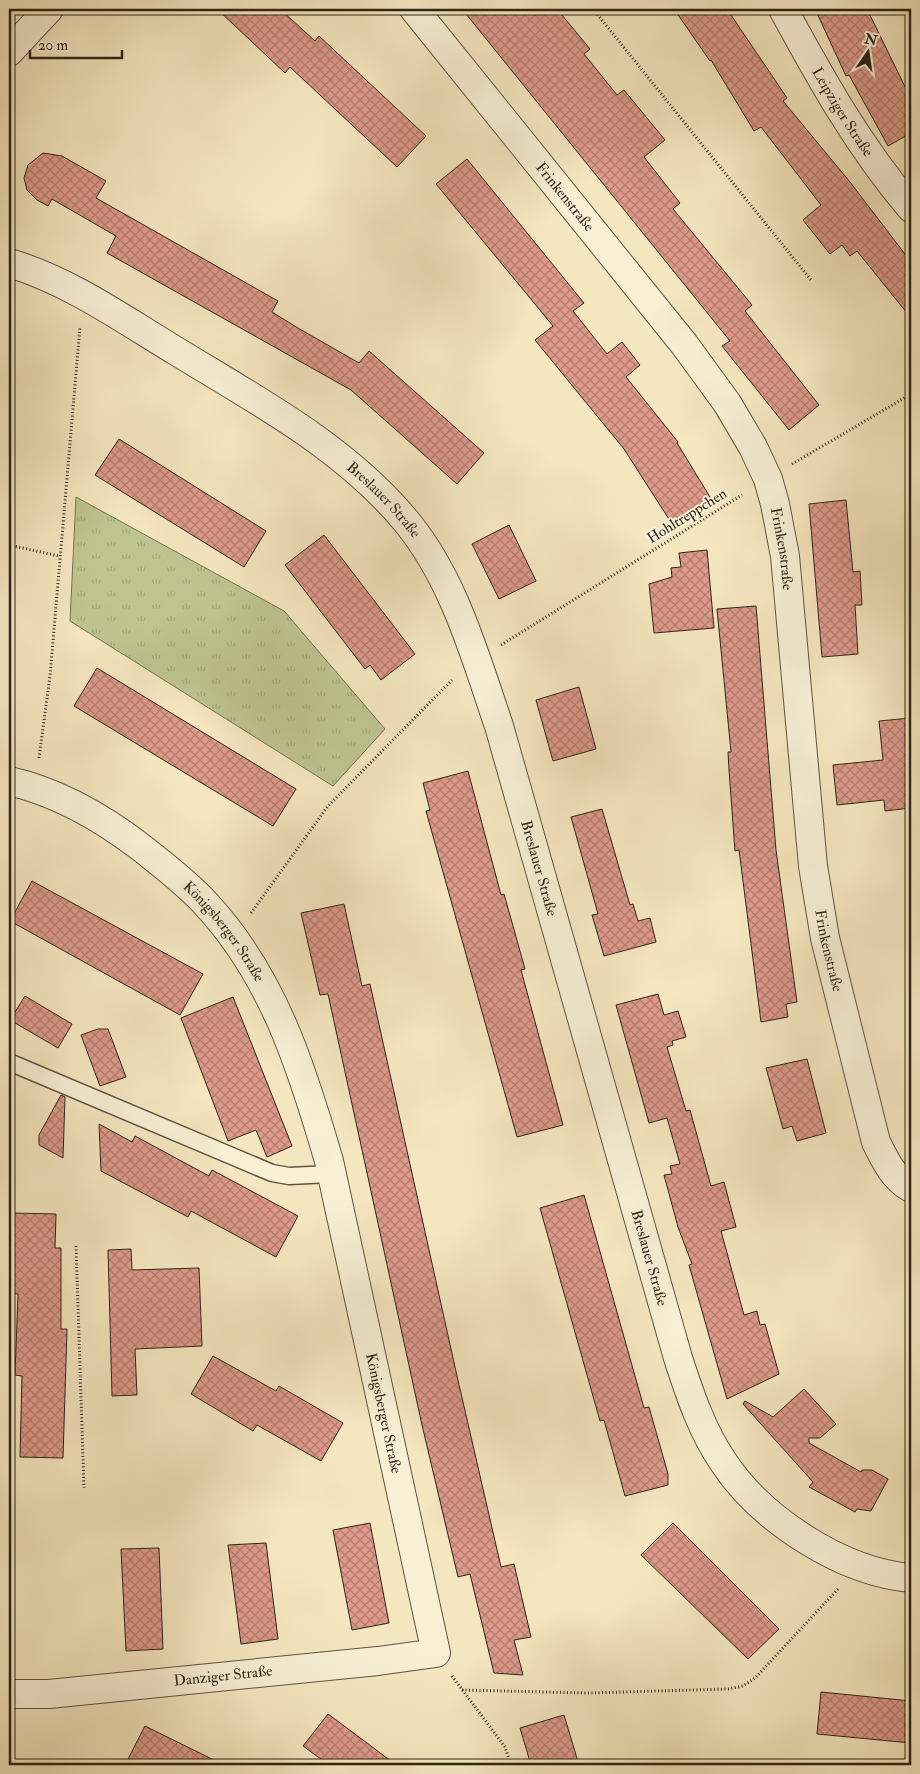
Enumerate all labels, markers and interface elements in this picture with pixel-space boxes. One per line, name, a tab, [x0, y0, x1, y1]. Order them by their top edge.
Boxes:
scale bar	[30, 28, 122, 60]
north arrow	[842, 28, 892, 78]
text: N	[862, 30, 879, 50]
text: 20 m	[38, 36, 68, 55]
street label: Leipziger Straße	[808, 64, 878, 160]
street label: Frinkenstraße	[532, 158, 599, 235]
street label: Breslauer Straße	[343, 457, 425, 541]
street label: Hohltreppchen	[644, 484, 731, 549]
street label: Frinkenstraße	[766, 506, 798, 591]
street label: Breslauer Straße	[517, 818, 562, 918]
street label: Königsberger Straße	[179, 877, 269, 985]
street label: Frinkenstraße	[811, 908, 848, 994]
street label: Breslauer Straße	[627, 1208, 672, 1308]
street label: Königsberger Straße	[362, 1351, 406, 1475]
street label: Danziger Straße	[173, 1661, 273, 1691]

